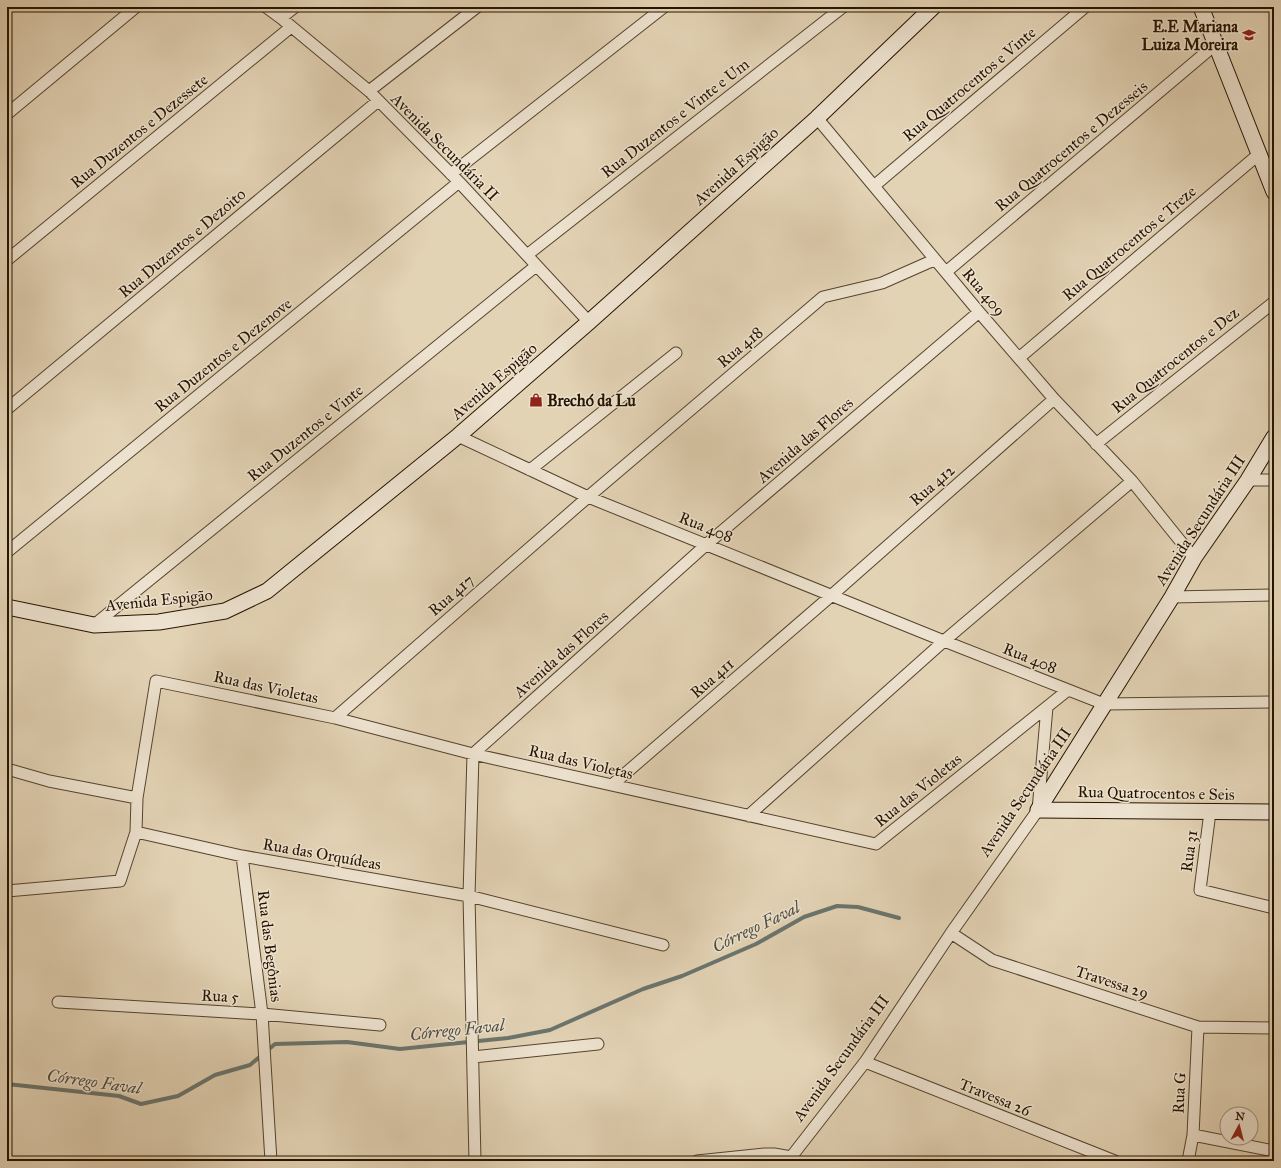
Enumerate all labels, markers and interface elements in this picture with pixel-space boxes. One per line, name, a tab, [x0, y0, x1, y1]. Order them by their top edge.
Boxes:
place label: E.E Mariana Luiza Moreira	[1142, 17, 1239, 54]
street label: Rua Quatrocentos e Vinte	[899, 23, 1040, 145]
school or university icon: E.E Mariana Luiza Moreira	[1241, 27, 1257, 43]
street label: Rua Duzentos e Vinte e Um	[597, 54, 753, 182]
street label: Rua Duzentos e Dezessete	[67, 70, 212, 192]
street label: Rua Quatrocentos e Dezesseis	[991, 76, 1151, 215]
street label: Avenida Secundária II	[387, 89, 503, 205]
street label: Avenida Espigão	[689, 123, 783, 210]
street label: Rua Quatrocentos e Treze	[1058, 181, 1200, 304]
street label: Rua Duzentos e Dezoito	[115, 184, 249, 302]
street label: Rua 409	[959, 264, 1009, 320]
street label: Rua Duzentos e Dezenove	[151, 294, 296, 416]
street label: Rua Quatrocentos e Dez	[1108, 302, 1243, 417]
street label: Rua 418	[713, 322, 767, 372]
street label: Avenida Espigão	[446, 339, 542, 425]
street label: Rua Duzentos e Vinte	[243, 380, 367, 485]
place label: Brechó da Lu	[547, 391, 636, 410]
shop icon: Brechó da Lu	[528, 392, 544, 408]
street label: Avenida das Flores	[752, 393, 857, 487]
street label: Avenida Secundária III	[1150, 451, 1249, 589]
street label: Rua 412	[906, 460, 958, 510]
street label: Rua 408	[676, 508, 736, 546]
street label: Rua 417	[425, 570, 477, 620]
street label: Avenida Espigão	[103, 585, 214, 616]
street label: Avenida das Flores	[509, 606, 612, 702]
street label: Rua 408	[1000, 639, 1060, 677]
street label: Rua 411	[686, 654, 738, 702]
street label: Rua das Violetas	[212, 667, 320, 707]
street label: Avenida Secundária III	[974, 724, 1075, 861]
street label: Rua das Violetas	[527, 741, 635, 783]
street label: Rua das Violetas	[871, 749, 966, 831]
street label: Rua Quatrocentos e Seis	[1077, 782, 1235, 804]
street label: Rua 31	[1177, 829, 1201, 873]
street label: Rua das Orquídeas	[261, 834, 383, 875]
street label: Rua das Begônias	[253, 889, 286, 1003]
water label: Córrego Faval	[709, 896, 804, 957]
street label: Travessa 29	[1073, 961, 1151, 1003]
street label: Rua 5	[201, 986, 240, 1006]
street label: Avenida Secundária III	[788, 991, 893, 1126]
water label: Córrego Faval	[409, 1014, 507, 1045]
water label: Córrego Faval	[46, 1065, 144, 1099]
street label: Rua G	[1168, 1071, 1190, 1114]
street label: Travessa 26	[957, 1074, 1034, 1120]
north arrow	[1219, 1106, 1259, 1146]
text: N	[1235, 1110, 1246, 1124]

